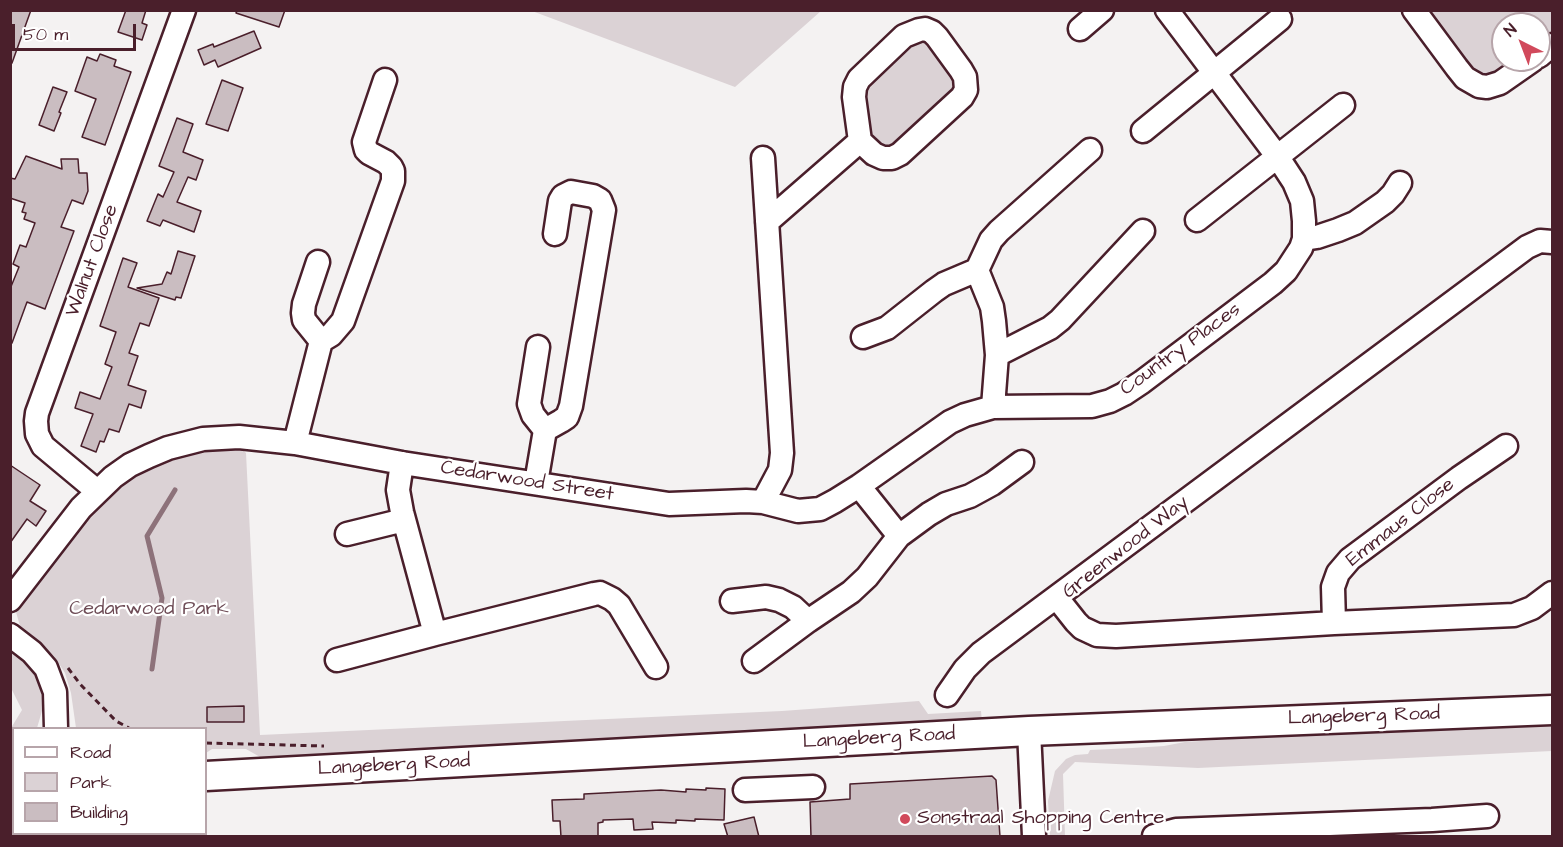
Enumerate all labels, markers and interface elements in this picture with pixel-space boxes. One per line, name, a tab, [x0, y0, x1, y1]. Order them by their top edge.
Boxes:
scale bar	[15, 12, 140, 50]
north arrow	[1491, 12, 1551, 72]
text: N	[1499, 19, 1521, 42]
text: 50 m	[23, 22, 68, 47]
street label: Walnut Close	[62, 202, 124, 320]
street label: Country Places	[1116, 298, 1246, 402]
street label: Cedarwood Street	[439, 456, 615, 508]
street label: Emmaus Close	[1342, 473, 1460, 573]
street label: Greenwood Way	[1058, 491, 1194, 605]
park label: Cedarwood Park	[69, 598, 229, 622]
street label: Langeberg Road	[1287, 702, 1441, 732]
street label: Langeberg Road	[802, 723, 956, 755]
legend	[12, 727, 207, 835]
text: Road	[70, 740, 111, 765]
street label: Langeberg Road	[317, 750, 471, 782]
text: Park	[70, 770, 112, 795]
text: Building	[70, 800, 128, 825]
place label: Sonstraal Shopping Centre	[917, 807, 1164, 831]
marker: Sonstraal Shopping Centre	[898, 812, 912, 826]

